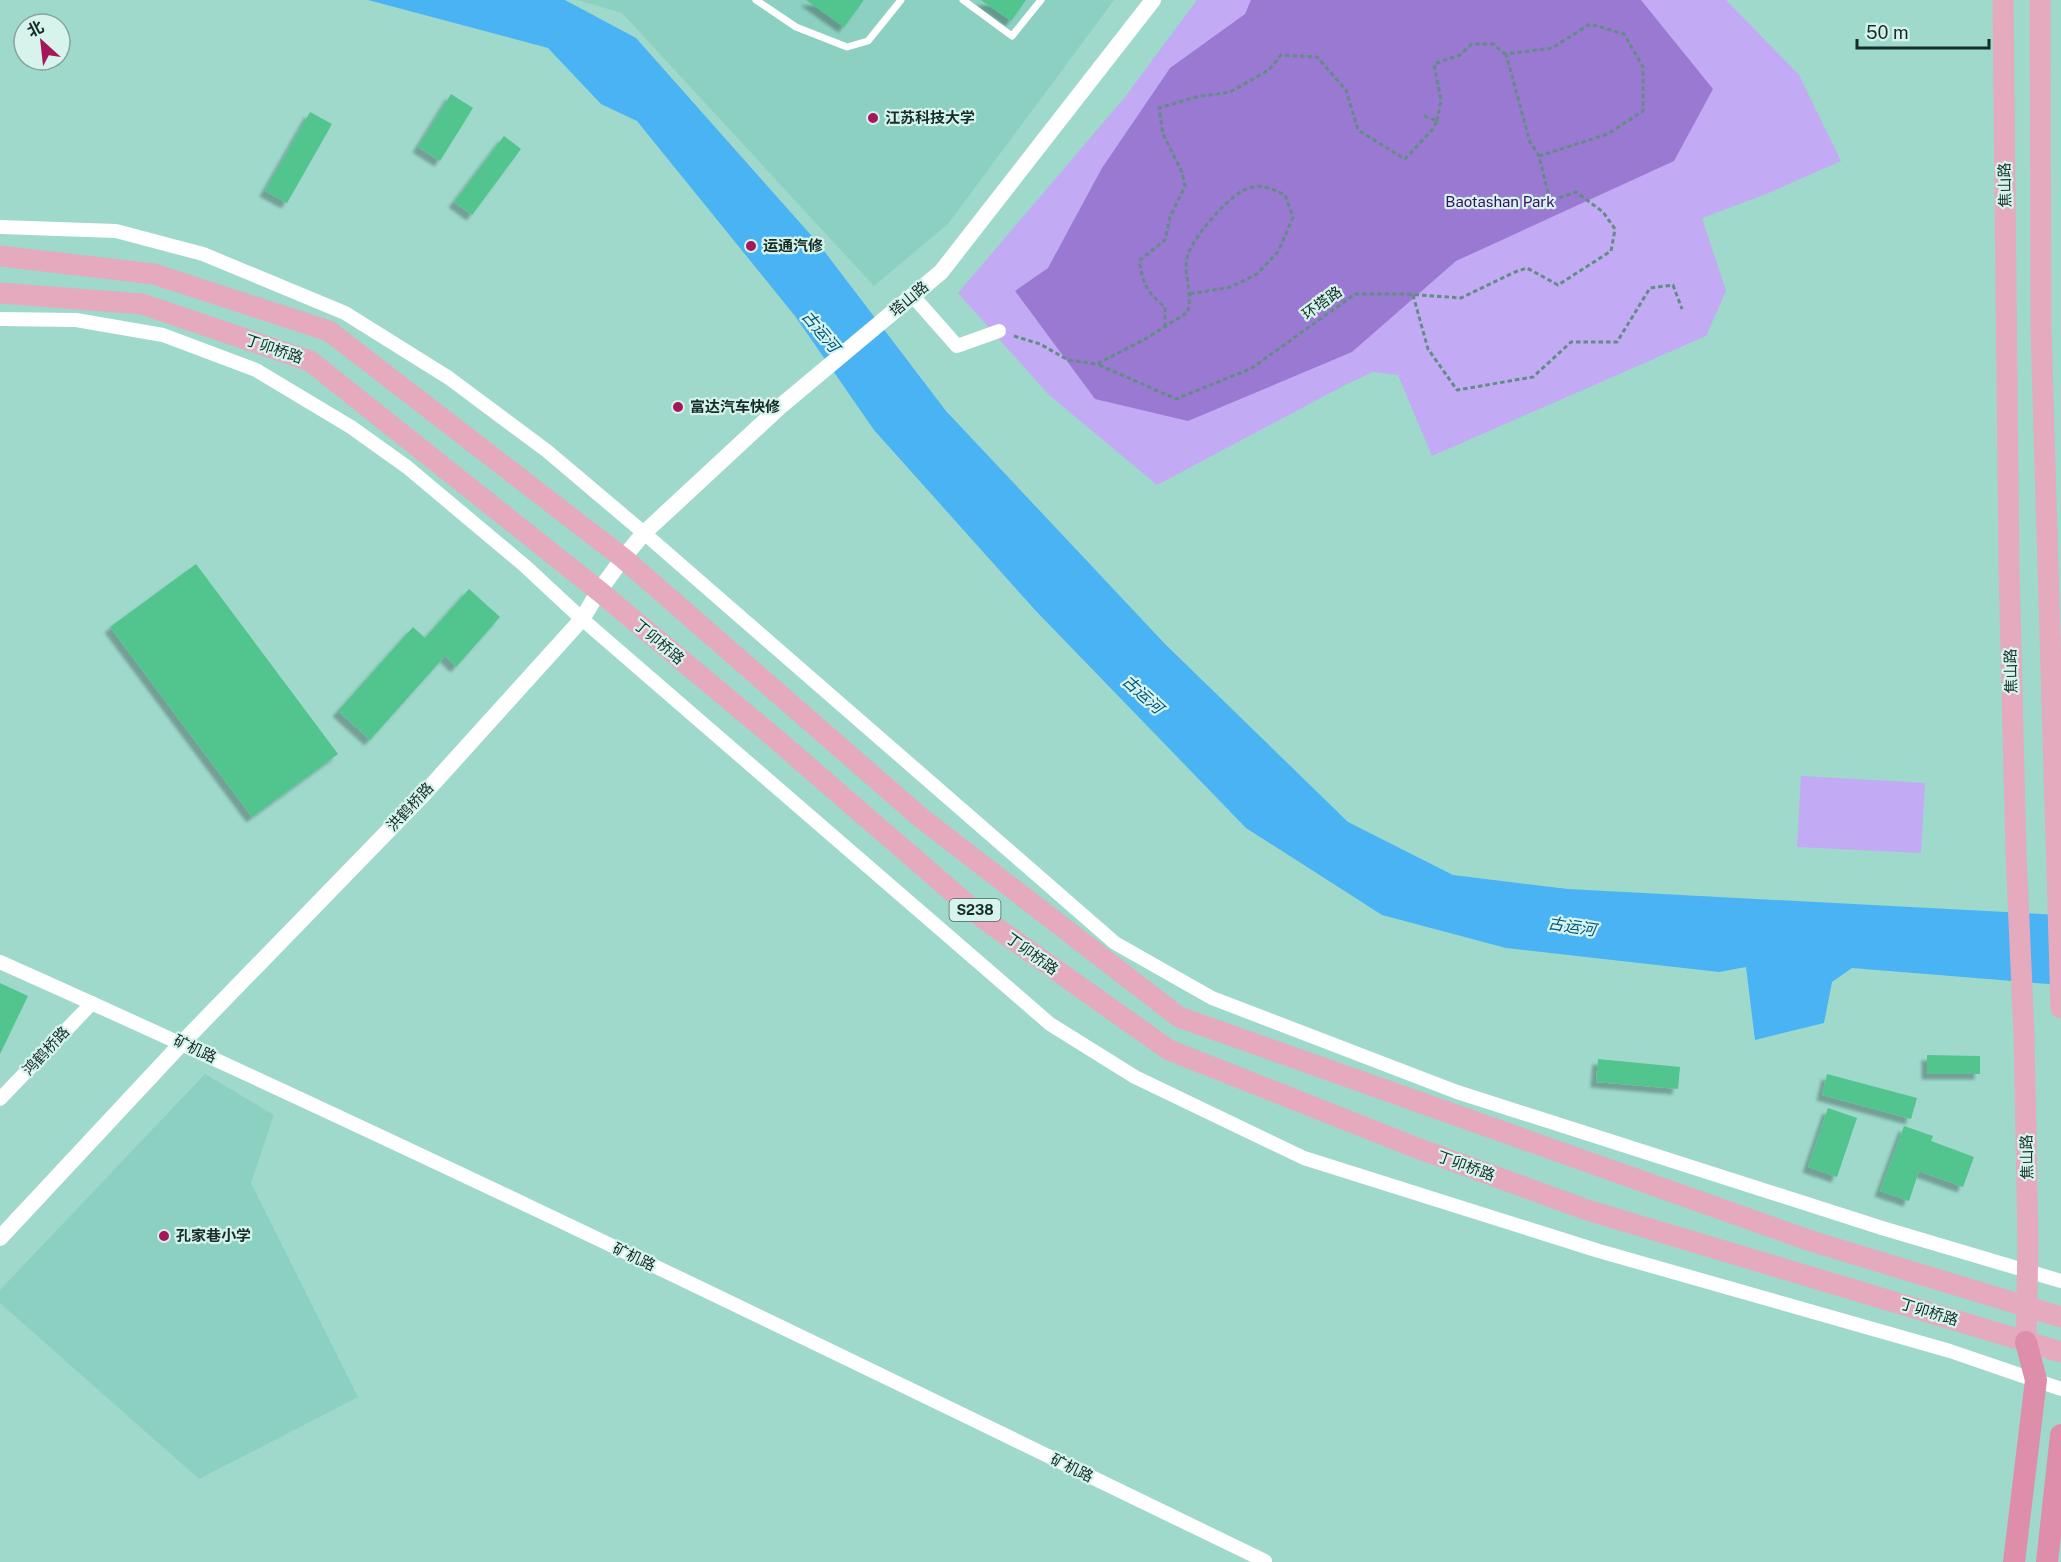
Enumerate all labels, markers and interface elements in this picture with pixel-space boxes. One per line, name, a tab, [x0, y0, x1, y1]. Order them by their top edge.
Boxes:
north arrow	[12, 12, 72, 72]
scale bar	[1857, 12, 1989, 50]
text: 北	[24, 17, 47, 41]
text: 50 m	[1866, 22, 1909, 43]
place label: 江苏科技大学	[885, 109, 975, 126]
marker: 江苏科技大学	[866, 111, 880, 125]
street label: 焦山路	[1996, 162, 2013, 208]
park label: Baotashan Park	[1445, 193, 1555, 210]
place label: 运通汽修	[763, 237, 823, 254]
marker: 运通汽修	[744, 239, 758, 253]
street label: 塔山路	[886, 278, 931, 320]
street label: 环塔路	[1299, 282, 1345, 323]
water label: 古运河	[798, 307, 845, 358]
street label: 丁卯桥路	[243, 331, 305, 366]
place label: 富达汽车快修	[690, 398, 780, 415]
marker: 富达汽车快修	[671, 400, 685, 414]
street label: 丁卯桥路	[631, 616, 688, 667]
street label: 焦山路	[2002, 648, 2019, 694]
water label: 古运河	[1118, 671, 1169, 719]
street label: 洪鹤桥路	[383, 779, 436, 834]
road number: S238	[950, 899, 1000, 921]
water label: 古运河	[1547, 913, 1600, 940]
street label: 丁卯桥路	[1003, 929, 1062, 978]
street label: 鸿鹤桥路	[19, 1023, 72, 1078]
street label: 矿机路	[171, 1031, 219, 1066]
street label: 焦山路	[2018, 1134, 2035, 1180]
street label: 丁卯桥路	[1435, 1147, 1497, 1184]
place label: 孔家巷小学	[176, 1227, 251, 1244]
marker: 孔家巷小学	[157, 1229, 171, 1243]
street label: 矿机路	[610, 1239, 658, 1274]
street label: 丁卯桥路	[1898, 1295, 1960, 1328]
street label: 矿机路	[1048, 1450, 1096, 1485]

